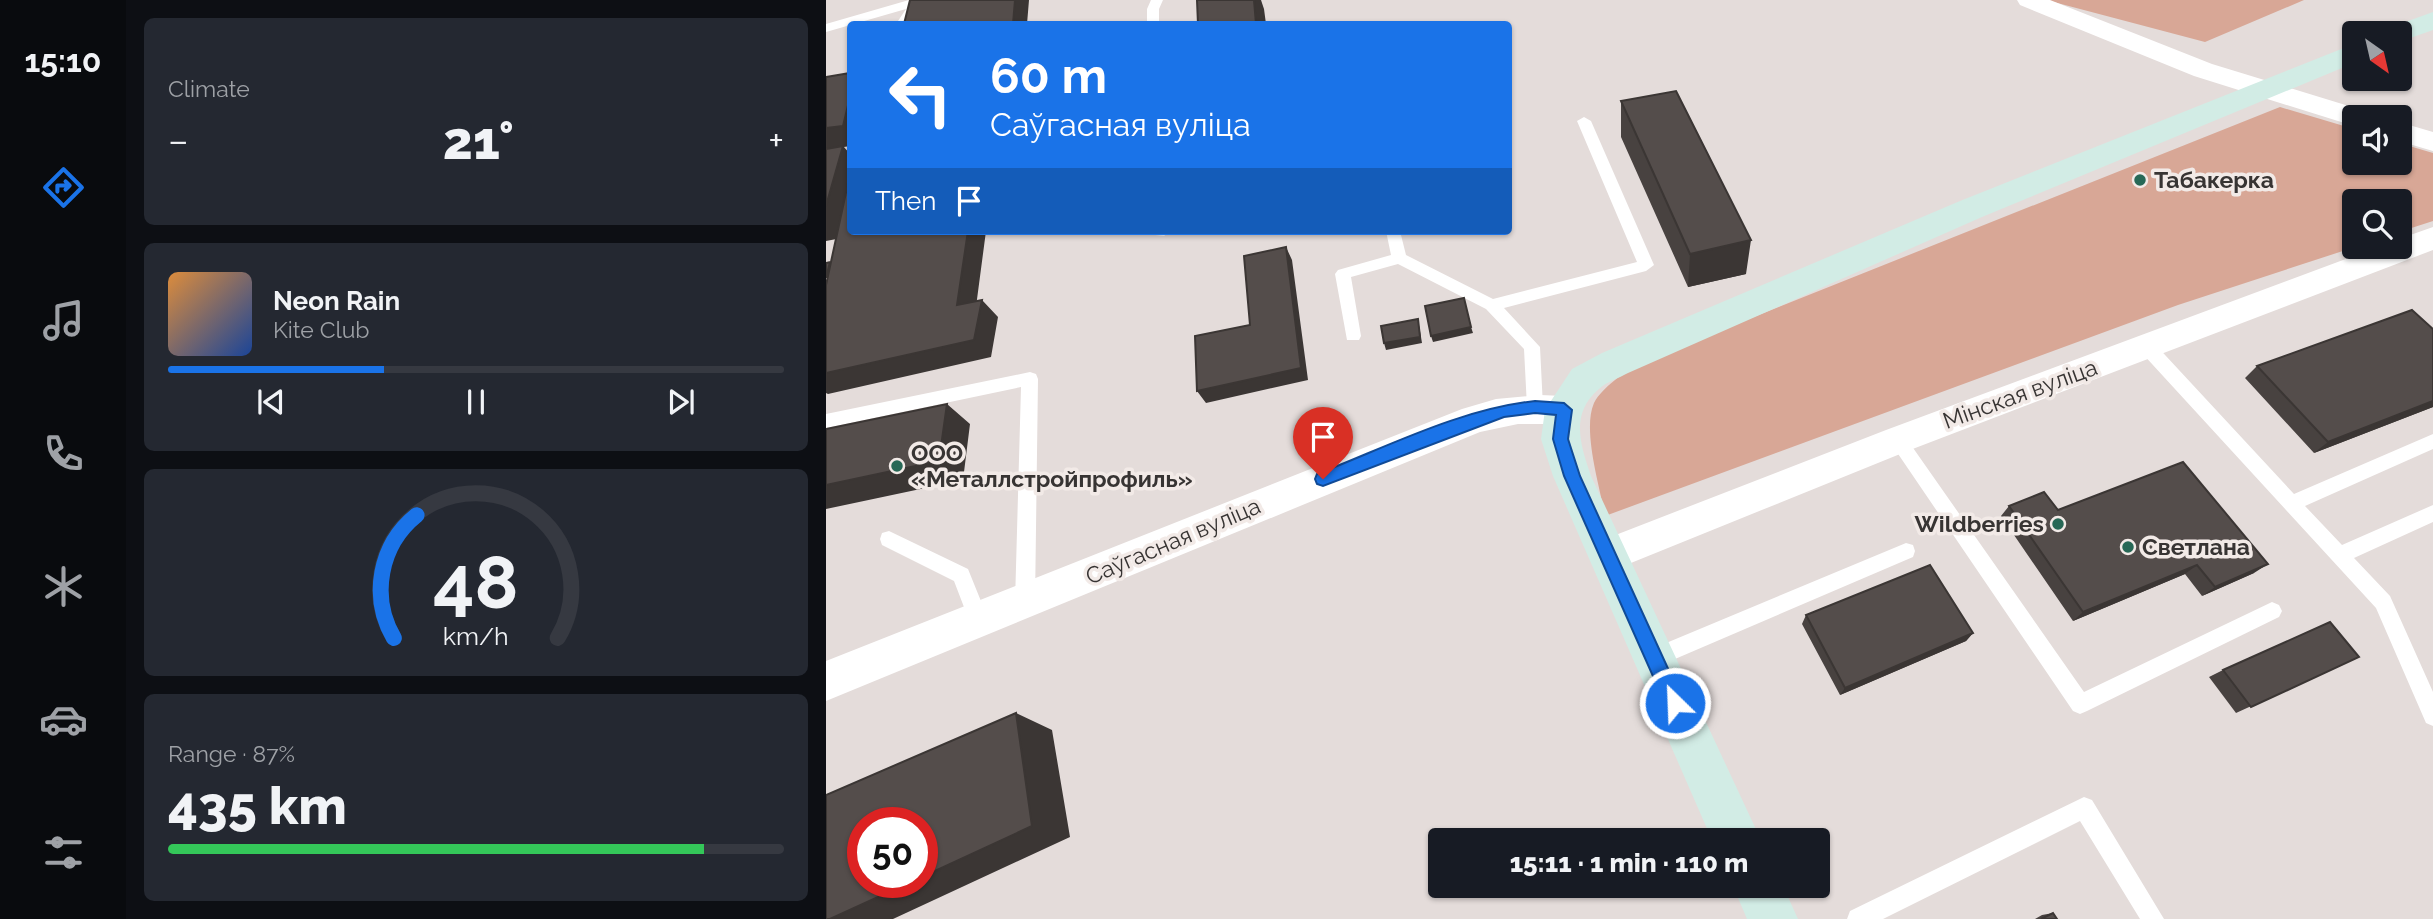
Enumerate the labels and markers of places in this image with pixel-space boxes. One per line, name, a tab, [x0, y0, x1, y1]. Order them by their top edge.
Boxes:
place label: Табакерка	[2154, 166, 2274, 193]
marker: Табакерка	[2132, 172, 2148, 188]
pin	[1293, 407, 1353, 479]
place label: ООО «Металлстройпрофиль»	[911, 439, 1193, 492]
marker: ООО «Металлстройпрофиль»	[889, 458, 905, 474]
place label: Wildberries	[1915, 510, 2044, 537]
marker: Wildberries	[2050, 516, 2066, 532]
place label: Светлана	[2142, 533, 2250, 560]
marker: Светлана	[2120, 539, 2136, 555]

